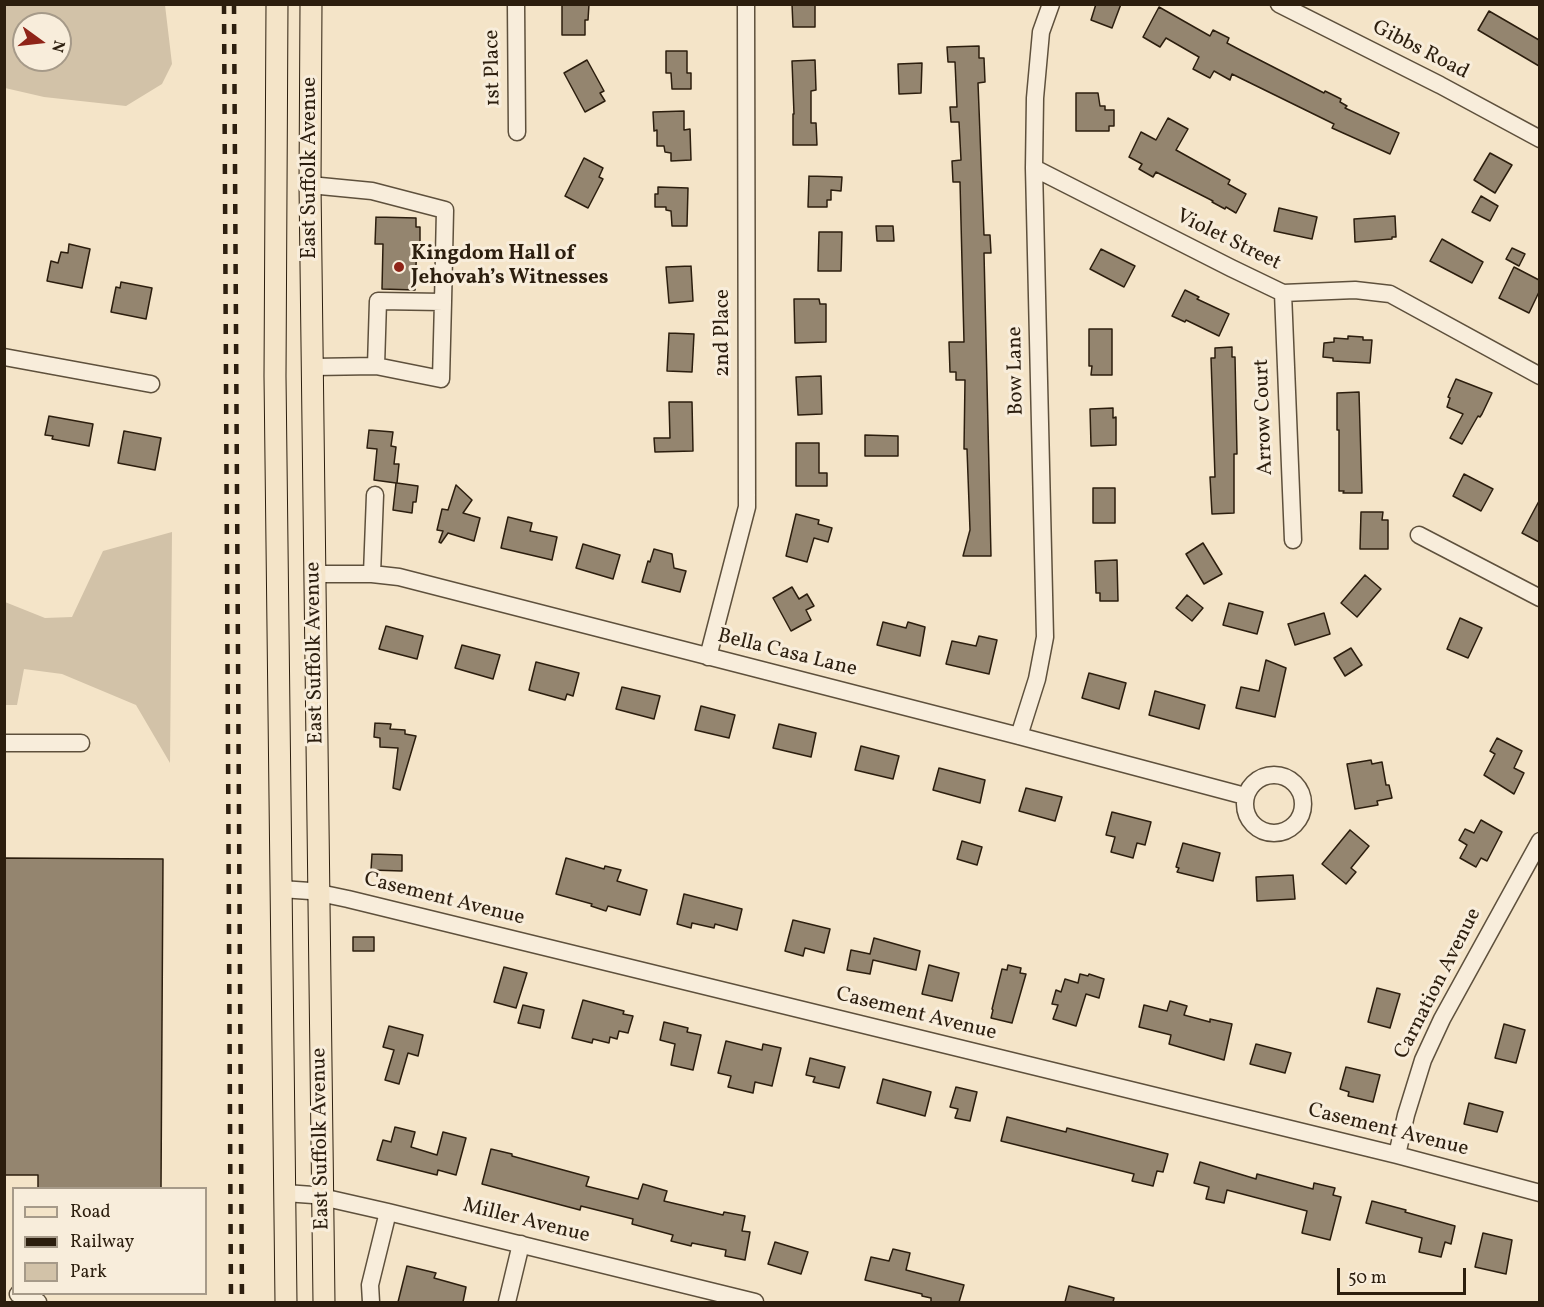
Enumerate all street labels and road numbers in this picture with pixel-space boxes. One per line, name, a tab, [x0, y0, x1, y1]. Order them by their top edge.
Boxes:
street label: Gibbs Road	[1367, 16, 1473, 86]
street label: 1st Place	[481, 29, 507, 107]
street label: East Suffolk Avenue	[298, 77, 324, 259]
street label: Violet Street	[1171, 205, 1285, 277]
street label: 2nd Place	[711, 289, 737, 377]
street label: Bow Lane	[1004, 326, 1030, 416]
street label: Arrow Court	[1250, 358, 1280, 476]
street label: East Suffolk Avenue	[302, 561, 330, 745]
street label: Bella Casa Lane	[715, 625, 859, 683]
street label: Casement Avenue	[361, 868, 527, 932]
street label: Carnation Avenue	[1390, 904, 1488, 1064]
street label: Casement Avenue	[833, 983, 999, 1047]
street label: East Suffolk Avenue	[308, 1047, 336, 1231]
street label: Casement Avenue	[1305, 1099, 1471, 1163]
street label: Miller Avenue	[460, 1194, 592, 1250]

